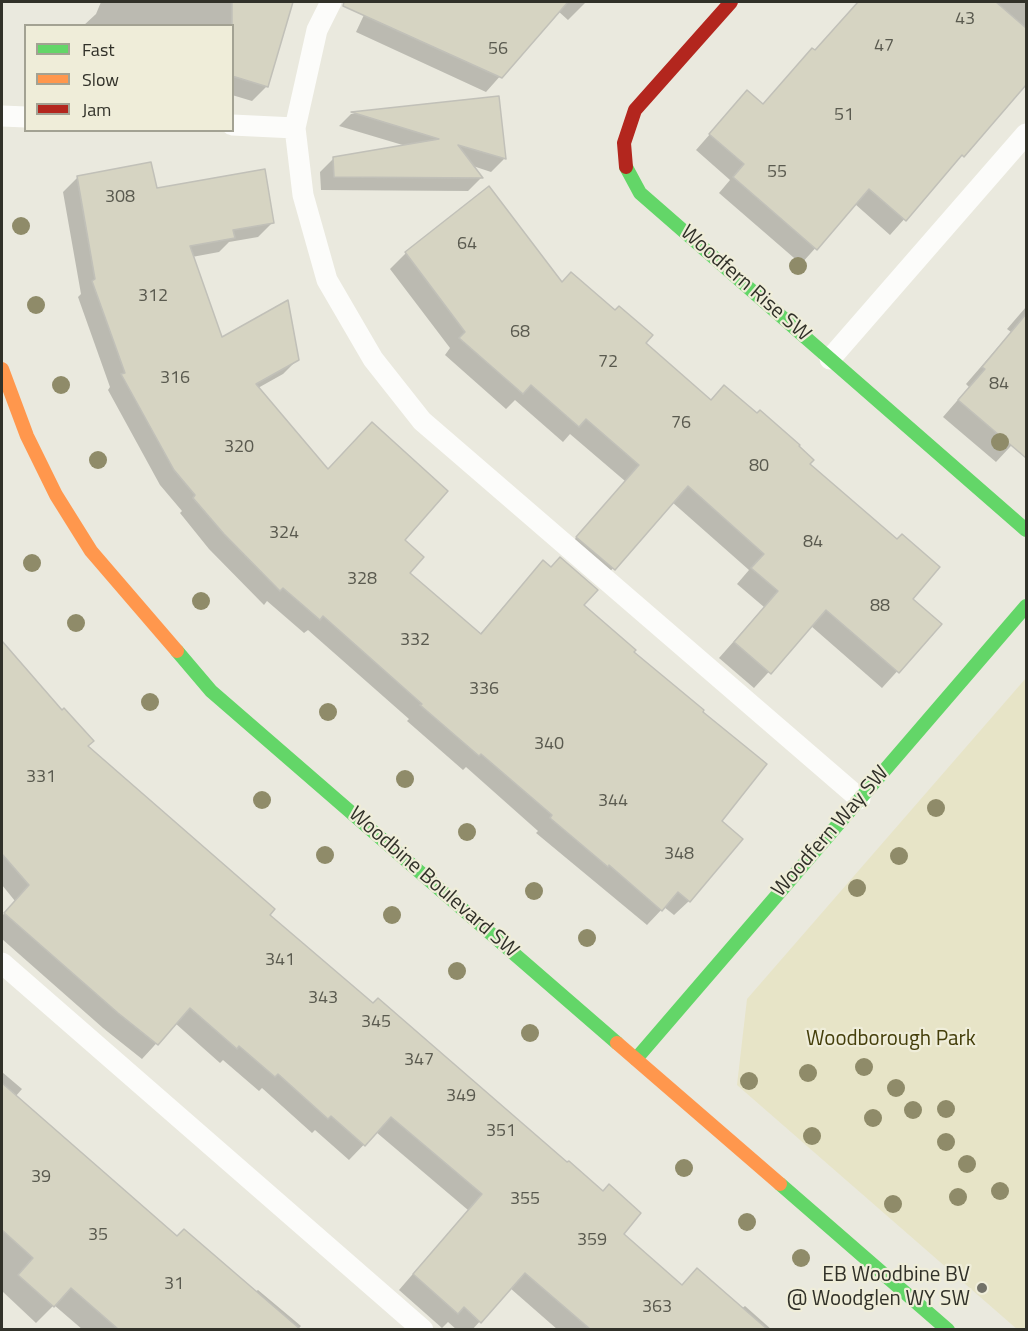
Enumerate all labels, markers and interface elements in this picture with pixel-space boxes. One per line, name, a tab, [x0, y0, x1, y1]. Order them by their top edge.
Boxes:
house number: 43	[955, 9, 975, 31]
legend	[24, 24, 234, 132]
text: Fast	[82, 36, 115, 63]
house number: 47	[874, 36, 894, 58]
house number: 56	[488, 39, 508, 61]
text: Slow	[82, 66, 119, 93]
text: Jam	[82, 96, 111, 123]
house number: 51	[834, 105, 854, 127]
house number: 55	[767, 162, 787, 184]
house number: 308	[105, 187, 135, 209]
street label: Woodfern Rise SW	[675, 221, 815, 347]
house number: 64	[457, 234, 477, 256]
house number: 312	[138, 286, 168, 308]
house number: 68	[510, 322, 530, 344]
house number: 72	[598, 352, 618, 374]
house number: 316	[160, 368, 190, 390]
house number: 84	[989, 374, 1009, 396]
house number: 76	[671, 413, 691, 435]
house number: 320	[224, 437, 254, 459]
house number: 80	[749, 456, 769, 478]
house number: 324	[269, 523, 299, 545]
house number: 84	[803, 532, 823, 554]
house number: 328	[347, 569, 377, 591]
house number: 88	[870, 596, 890, 618]
house number: 332	[400, 630, 430, 652]
house number: 336	[469, 679, 499, 701]
house number: 340	[534, 734, 564, 756]
street label: Woodfern Way SW	[767, 761, 895, 903]
house number: 331	[26, 767, 56, 789]
house number: 344	[598, 791, 628, 813]
street label: Woodbine Boulevard SW	[343, 802, 523, 964]
house number: 348	[664, 844, 694, 866]
house number: 341	[265, 950, 295, 972]
house number: 343	[308, 988, 338, 1010]
house number: 345	[361, 1012, 391, 1034]
park label: Woodborough Park	[806, 1027, 976, 1053]
house number: 347	[404, 1050, 434, 1072]
house number: 349	[446, 1086, 476, 1108]
house number: 351	[486, 1121, 516, 1143]
house number: 39	[31, 1167, 51, 1189]
house number: 355	[510, 1189, 540, 1211]
house number: 35	[88, 1225, 108, 1247]
house number: 359	[577, 1230, 607, 1252]
place label: EB Woodbine BV @ Woodglen WY SW	[787, 1263, 970, 1313]
house number: 31	[164, 1274, 184, 1296]
marker: EB Woodbine BV @ Woodglen WY SW	[975, 1281, 989, 1295]
house number: 363	[642, 1297, 672, 1319]

